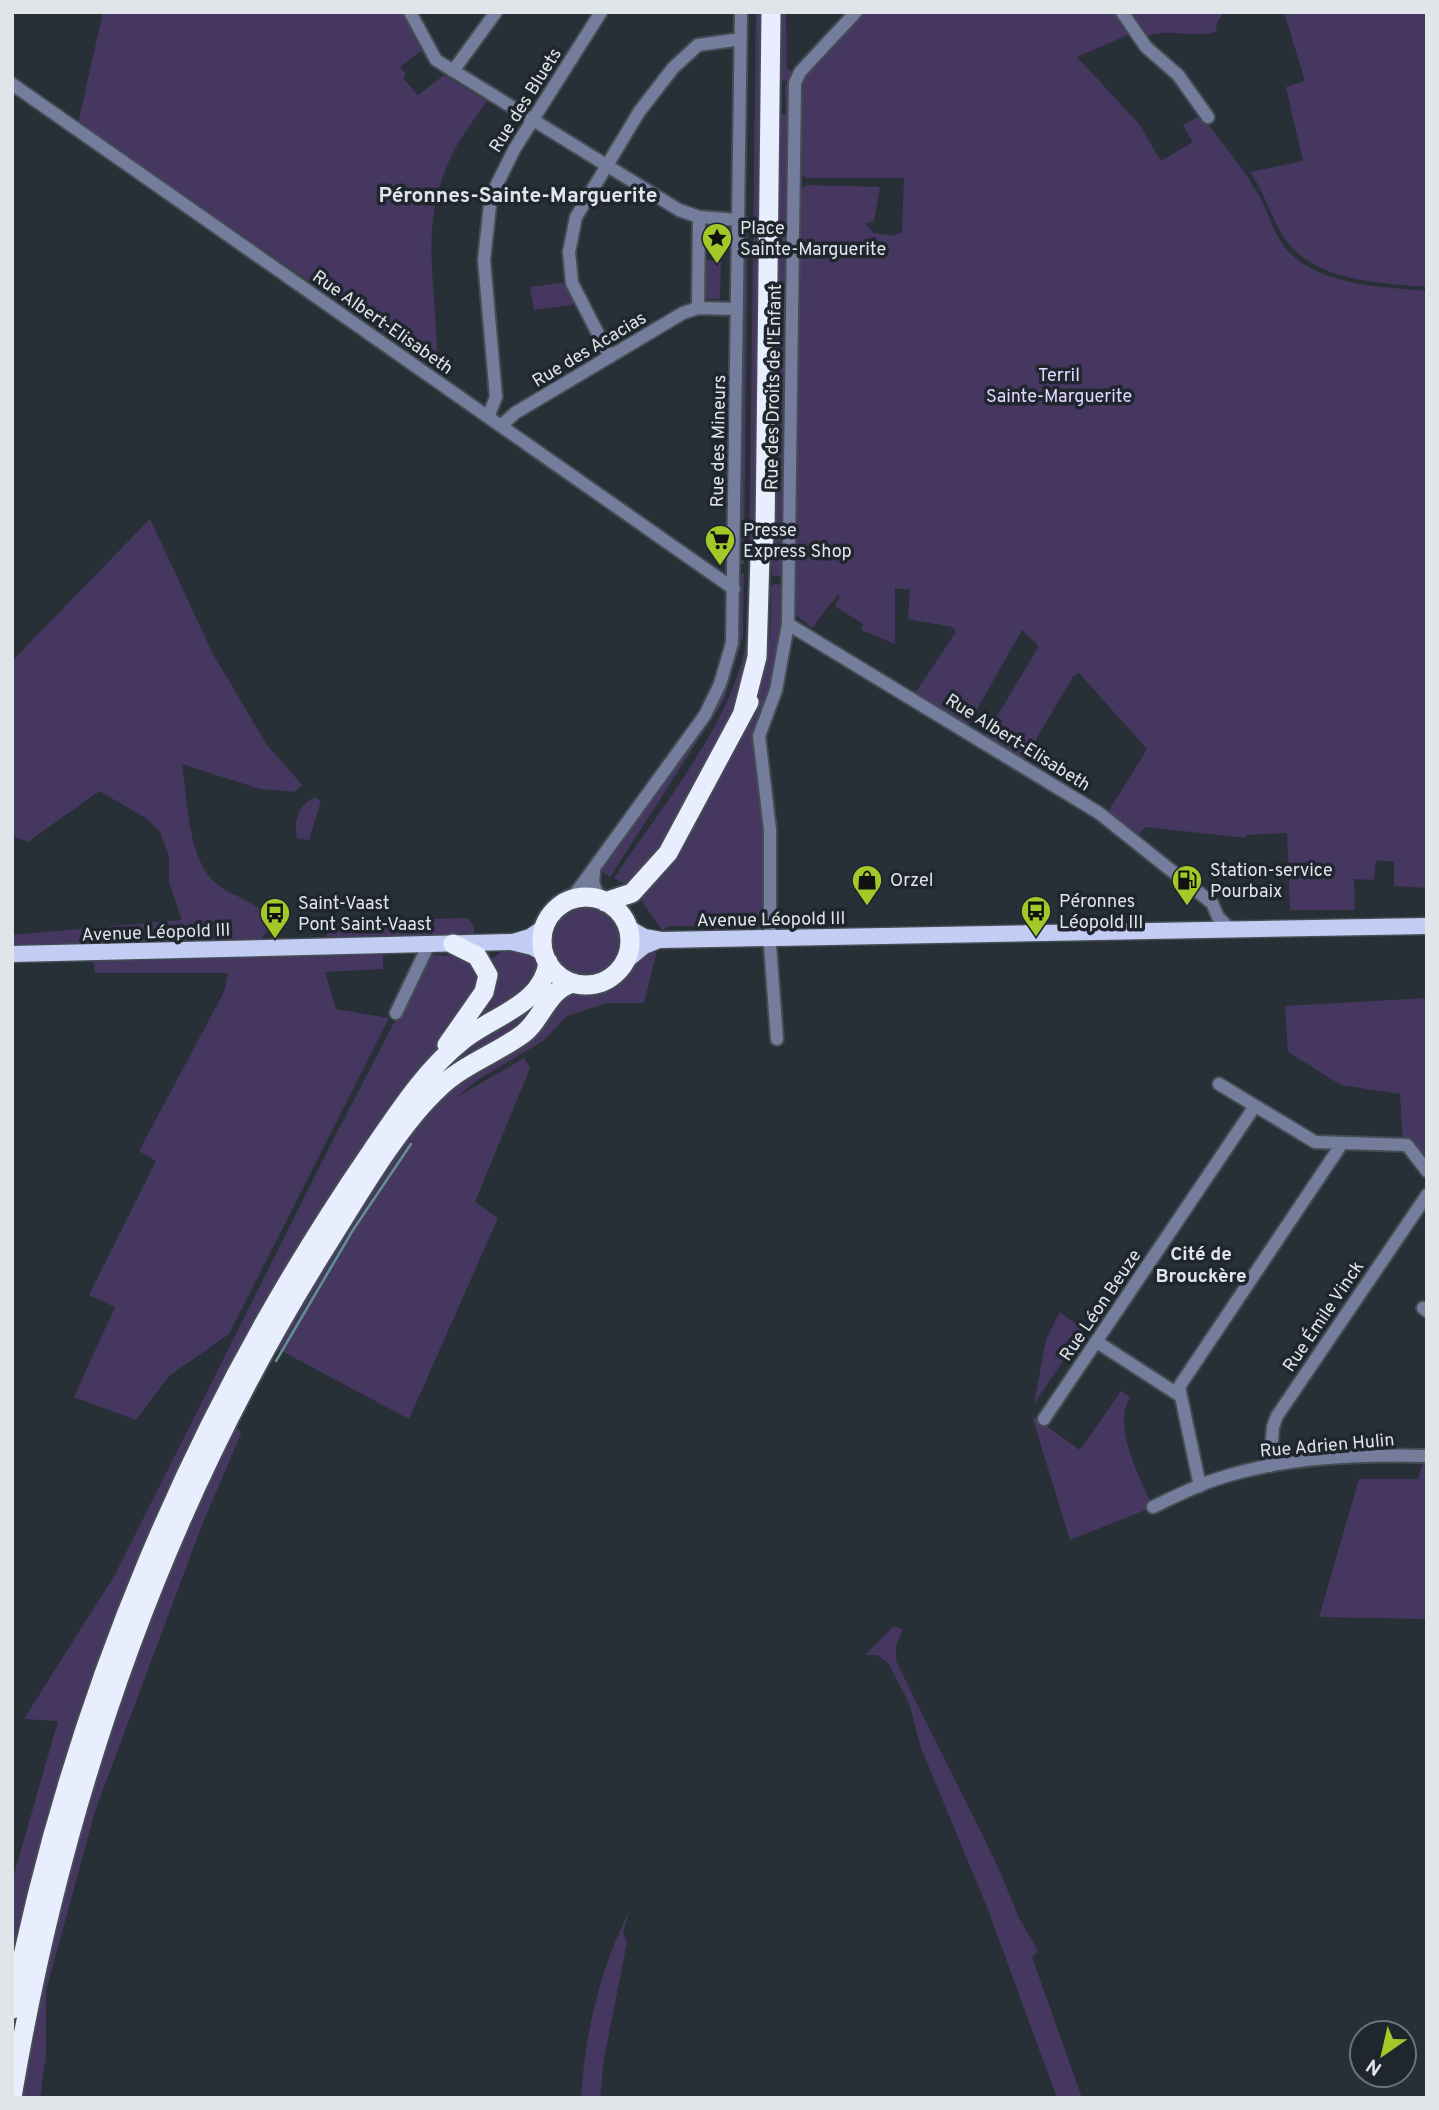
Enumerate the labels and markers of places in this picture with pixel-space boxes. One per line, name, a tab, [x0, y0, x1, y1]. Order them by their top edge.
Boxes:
place label: Place Sainte-Marguerite	[740, 218, 886, 262]
place icon: Place Sainte-Marguerite	[700, 221, 734, 265]
place label: Presse Express Shop	[743, 520, 852, 564]
supermarket icon: Presse Express Shop	[703, 523, 737, 567]
place label: Station-service Pourbaix	[1210, 860, 1333, 904]
shop icon: Orzel	[850, 863, 884, 907]
fuel station icon: Station-service Pourbaix	[1170, 863, 1204, 907]
place label: Orzel	[890, 870, 933, 893]
place label: Péronnes Léopold III	[1059, 891, 1143, 935]
place label: Saint-Vaast Pont Saint-Vaast	[298, 893, 432, 937]
bus stop icon: Péronnes Léopold III	[1019, 894, 1053, 938]
bus stop icon: Saint-Vaast Pont Saint-Vaast	[258, 896, 292, 940]

